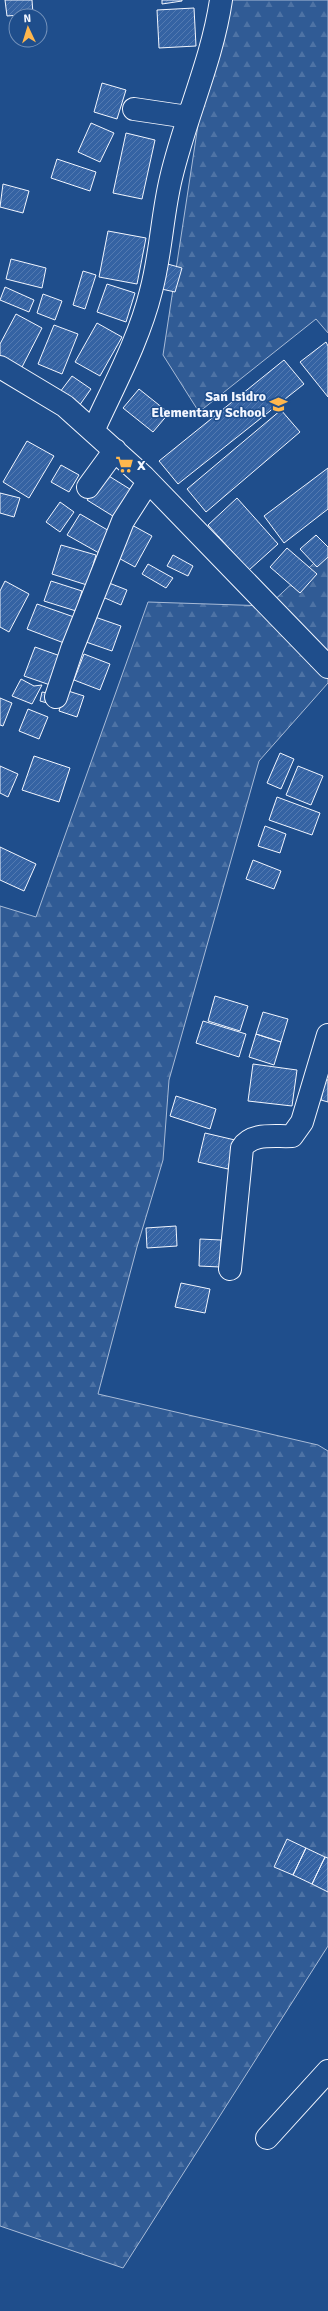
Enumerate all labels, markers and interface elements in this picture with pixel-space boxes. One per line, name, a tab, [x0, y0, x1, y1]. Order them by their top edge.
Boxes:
north arrow	[8, 8, 48, 48]
text: N	[23, 12, 32, 25]
place label: San Isidro Elementary School	[151, 388, 267, 421]
school or university icon: San Isidro Elementary School	[269, 394, 289, 414]
supermarket icon: X	[114, 455, 134, 475]
place label: X	[137, 457, 146, 474]

